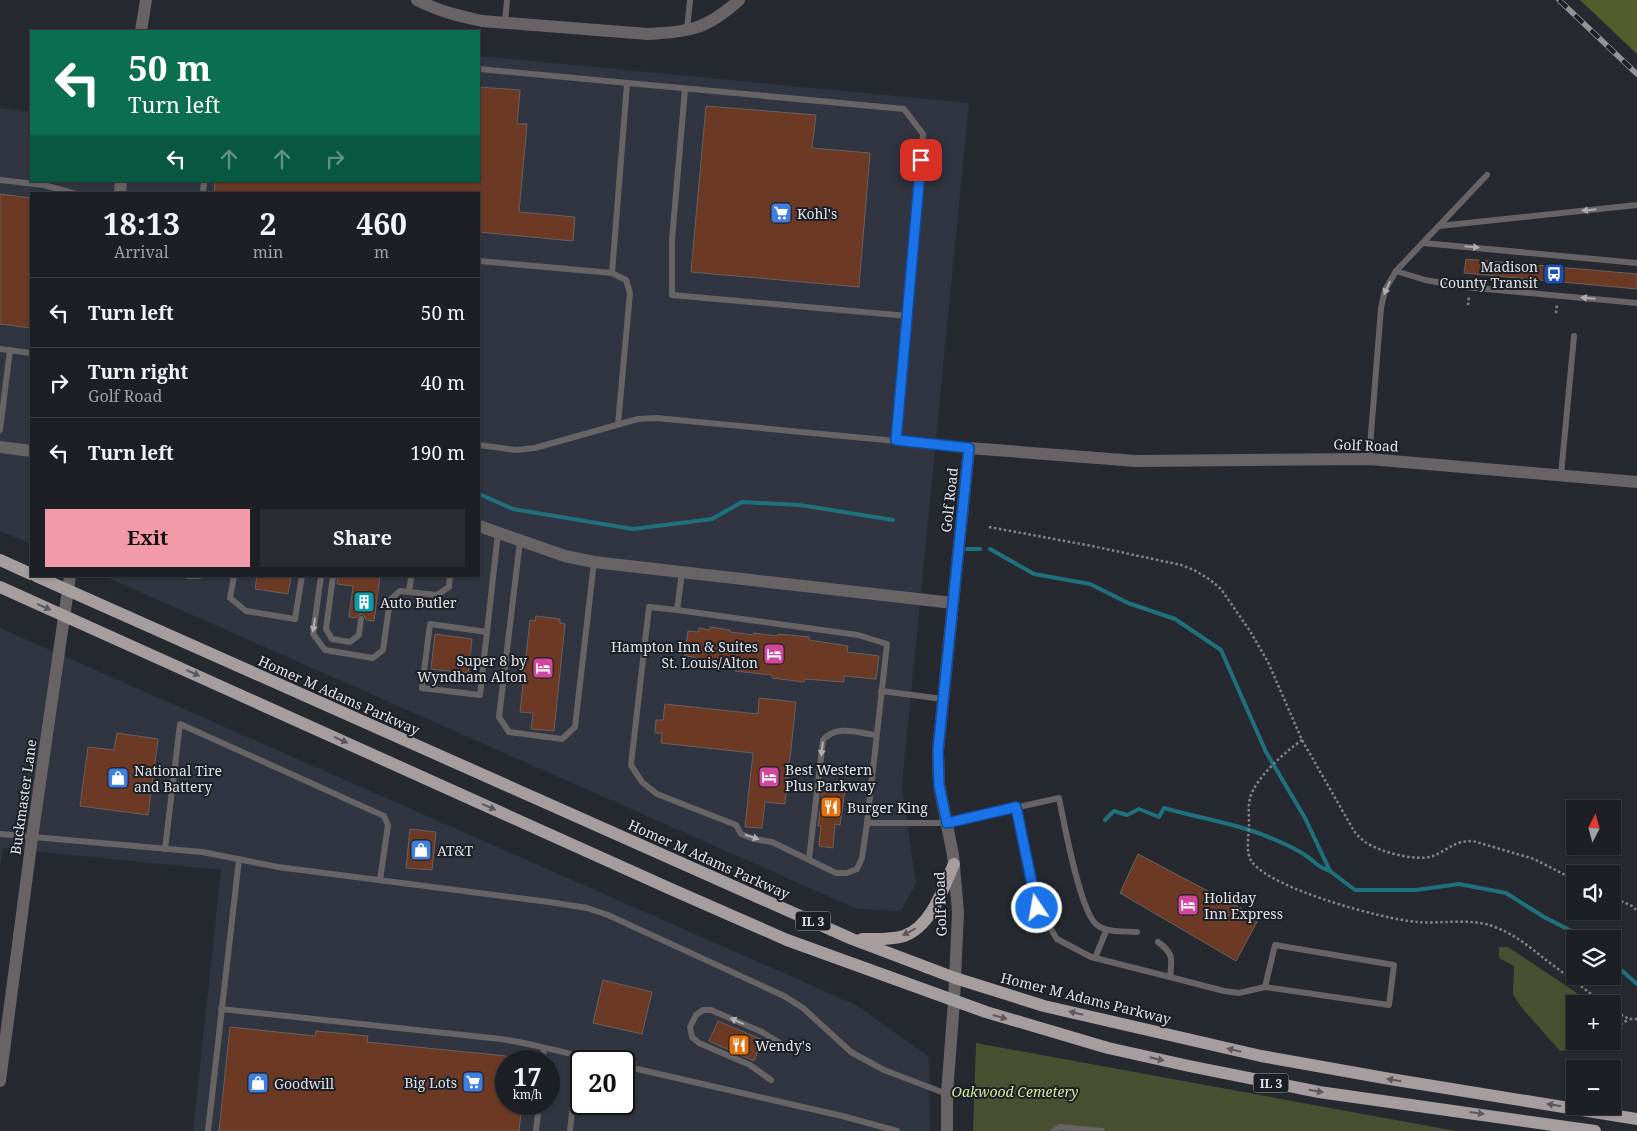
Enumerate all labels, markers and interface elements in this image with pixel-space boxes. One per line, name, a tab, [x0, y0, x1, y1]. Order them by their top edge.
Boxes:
text: 50 m	[128, 44, 211, 91]
icon: left	[45, 50, 110, 115]
text: Turn left	[128, 89, 220, 119]
pin	[900, 139, 942, 181]
icon: left	[162, 145, 190, 173]
icon: ahead	[215, 145, 243, 173]
icon: ahead	[268, 145, 296, 173]
icon: right	[321, 145, 349, 173]
icon: arrive	[907, 146, 935, 174]
supermarket icon: Kohl's	[769, 201, 793, 225]
text: 18:13	[103, 203, 180, 244]
text: 2	[260, 203, 276, 244]
text: 460	[356, 203, 407, 244]
place label: Kohl's	[797, 204, 837, 223]
one-way arrow	[1580, 207, 1596, 215]
text: Arrival	[114, 241, 169, 263]
text: min	[253, 241, 283, 263]
text: m	[374, 241, 389, 263]
one-way arrow	[1464, 243, 1480, 251]
place label: Madison County Transit	[1439, 257, 1538, 292]
bus stop icon: Madison County Transit	[1542, 262, 1566, 286]
one-way arrow	[1382, 281, 1391, 296]
one-way arrow	[1580, 294, 1596, 302]
icon: left	[45, 299, 73, 327]
text: Turn left	[88, 300, 174, 326]
text: 50 m	[421, 300, 465, 326]
text: Turn right	[88, 359, 188, 385]
icon: right	[45, 369, 73, 397]
text: 40 m	[421, 370, 465, 396]
text: Golf Road	[88, 385, 162, 407]
street label: Golf Road	[1333, 434, 1399, 456]
icon: left	[45, 439, 73, 467]
text: Turn left	[88, 440, 174, 466]
text: 190 m	[410, 440, 465, 466]
street label: Golf Road	[936, 466, 962, 533]
button: Exit	[45, 509, 250, 567]
button: Share	[260, 509, 465, 567]
building icon: Auto Butler	[352, 590, 376, 614]
place label: Auto Butler	[380, 593, 457, 612]
one-way arrow	[37, 602, 52, 611]
one-way arrow	[310, 617, 318, 633]
place label: Hampton Inn & Suites St. Louis/Alton	[611, 637, 758, 672]
hotel icon: Hampton Inn & Suites St. Louis/Alton	[762, 642, 786, 666]
street label: Homer M Adams Parkway	[255, 651, 423, 739]
place label: Super 8 by Wyndham Alton	[417, 651, 527, 686]
hotel icon: Super 8 by Wyndham Alton	[531, 656, 555, 680]
one-way arrow	[186, 670, 200, 678]
one-way arrow	[334, 737, 348, 745]
street label: Buckmaster Lane	[5, 738, 41, 856]
one-way arrow	[818, 742, 826, 758]
place label: Best Western Plus Parkway	[785, 760, 875, 795]
place label: National Tire and Battery	[134, 761, 222, 796]
hotel icon: Best Western Plus Parkway	[757, 765, 781, 789]
shop icon: National Tire and Battery	[106, 766, 130, 790]
restaurant icon: Burger King	[819, 795, 843, 819]
place label: Burger King	[847, 798, 928, 817]
north arrow	[1566, 800, 1621, 855]
map controls	[1566, 800, 1621, 1115]
one-way arrow	[482, 803, 496, 811]
street label: Homer M Adams Parkway	[625, 815, 793, 903]
one-way arrow	[744, 834, 759, 842]
shop icon: AT&T	[409, 838, 433, 862]
place label: AT&T	[437, 841, 473, 860]
button: sound	[1566, 865, 1621, 920]
street label: Golf Road	[929, 871, 951, 937]
position arrow	[1010, 881, 1062, 933]
place label: Holiday Inn Express	[1204, 888, 1283, 923]
hotel icon: Holiday Inn Express	[1176, 893, 1200, 917]
road number: IL 3	[796, 911, 830, 930]
one-way arrow	[902, 928, 916, 936]
button: layers	[1566, 930, 1621, 985]
street label: Homer M Adams Parkway	[999, 968, 1173, 1028]
button: +	[1566, 995, 1621, 1050]
one-way arrow	[1068, 1009, 1083, 1017]
one-way arrow	[993, 1013, 1008, 1021]
one-way arrow	[730, 1017, 744, 1025]
restaurant icon: Wendy's	[727, 1033, 751, 1057]
place label: Wendy's	[755, 1036, 811, 1055]
one-way arrow	[1227, 1046, 1242, 1054]
speed limit sign: 20	[570, 1050, 635, 1115]
one-way arrow	[1149, 1055, 1164, 1063]
text: 17	[513, 1059, 542, 1093]
button: −	[1566, 1060, 1621, 1115]
supermarket icon: Big Lots	[461, 1070, 485, 1094]
shop icon: Goodwill	[246, 1071, 270, 1095]
place label: Big Lots	[404, 1073, 457, 1092]
place label: Goodwill	[274, 1074, 335, 1093]
road number: IL 3	[1254, 1074, 1288, 1092]
one-way arrow	[1386, 1075, 1402, 1083]
park label: Oakwood Cemetery	[952, 1082, 1078, 1101]
text: km/h	[513, 1086, 542, 1103]
one-way arrow	[1308, 1088, 1324, 1096]
one-way arrow	[1546, 1101, 1562, 1109]
one-way arrow	[1469, 1109, 1485, 1117]

